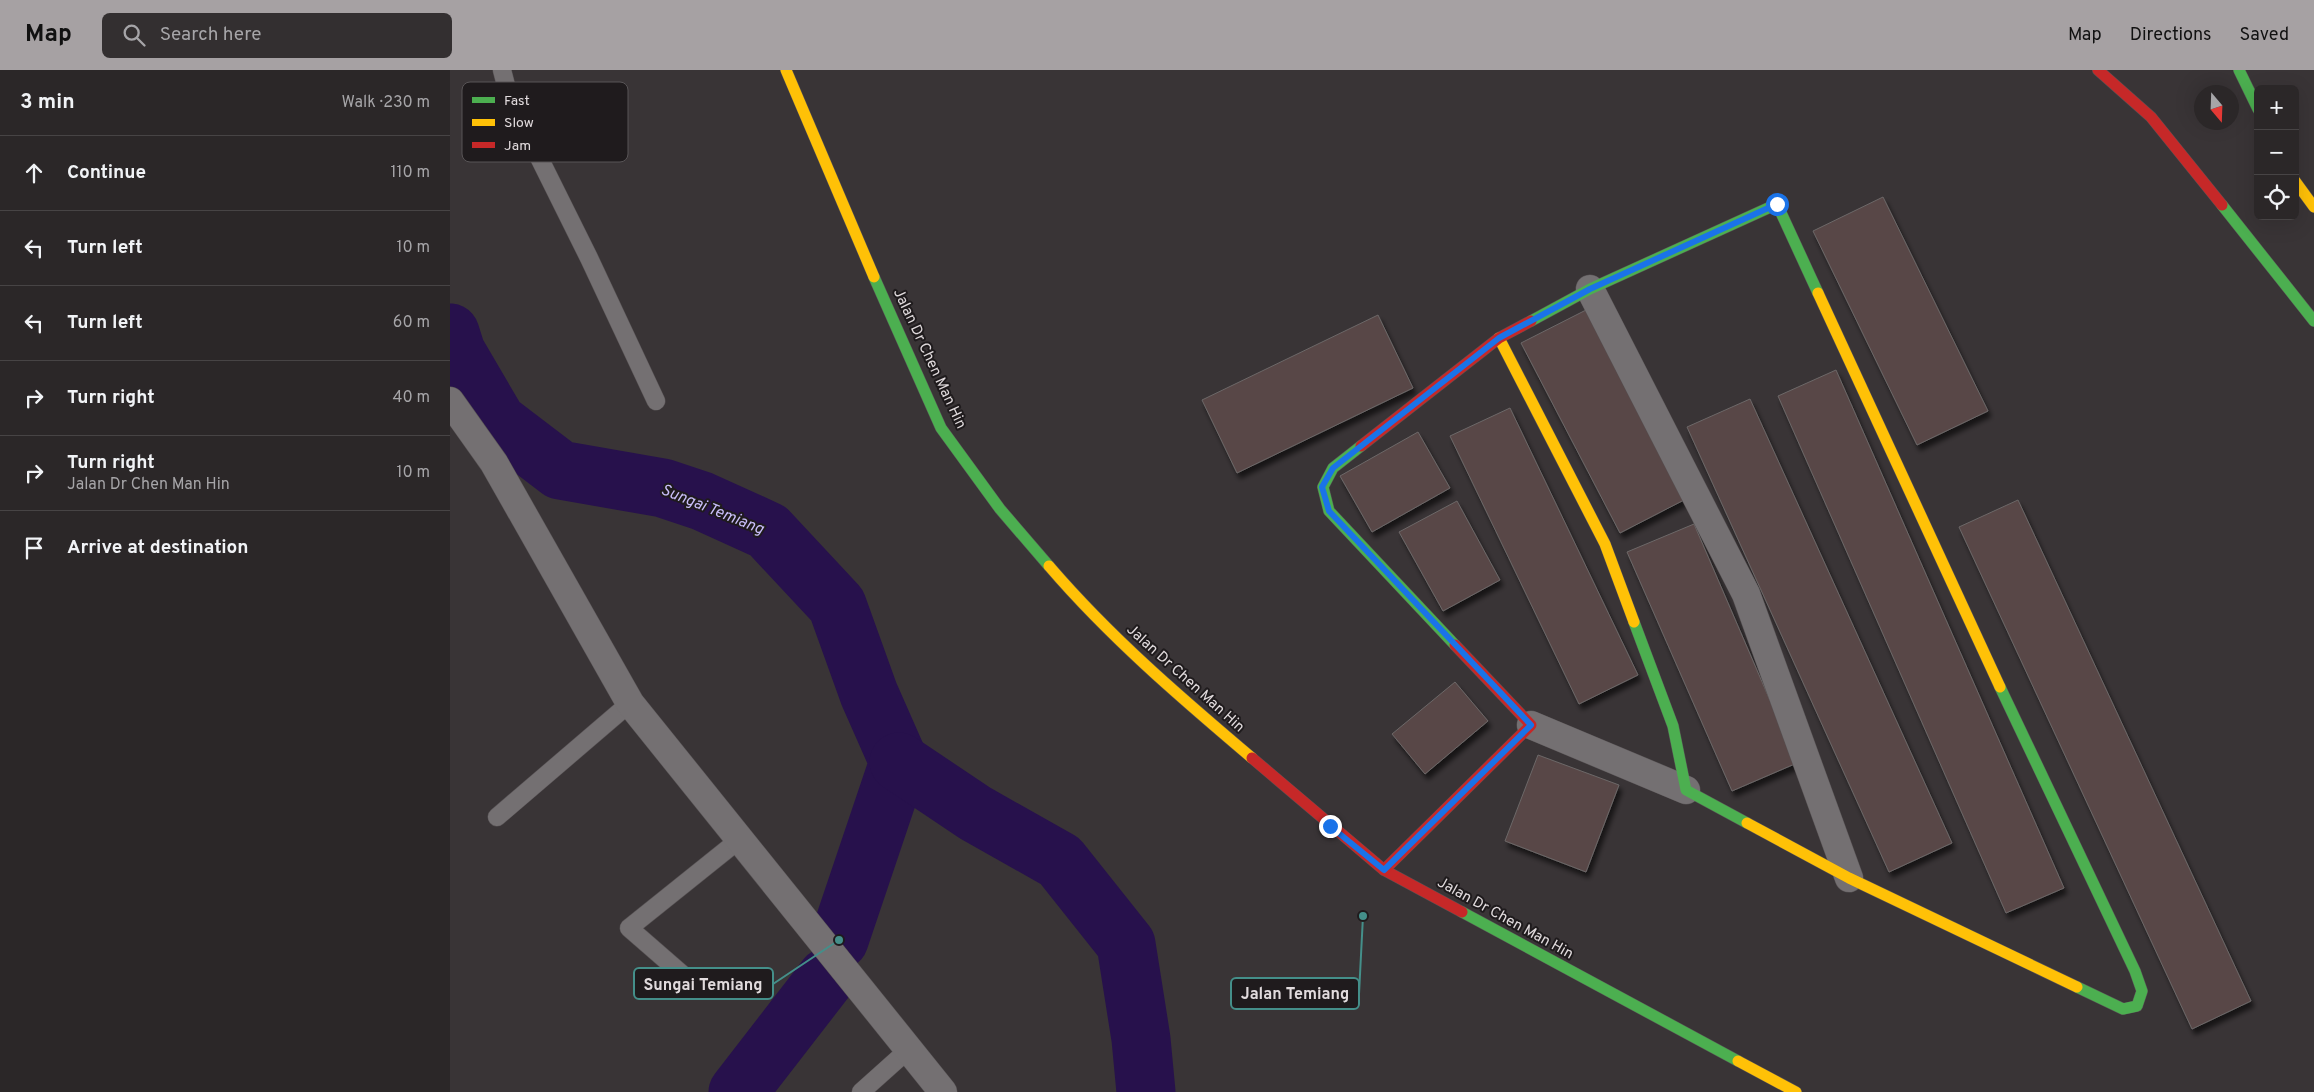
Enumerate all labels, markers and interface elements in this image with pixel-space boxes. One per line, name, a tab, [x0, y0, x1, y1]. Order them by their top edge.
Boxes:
search box	[102, 13, 452, 58]
text: Map	[25, 20, 72, 50]
icon: search	[120, 21, 148, 49]
text: Search here	[160, 23, 261, 47]
text: Map	[2068, 24, 2102, 47]
text: Directions	[2130, 24, 2212, 47]
text: Saved	[2240, 24, 2289, 47]
legend	[462, 82, 628, 162]
north arrow	[2194, 85, 2239, 130]
map controls	[2254, 85, 2299, 220]
button: +	[2254, 85, 2299, 130]
text: 3 min	[20, 89, 75, 116]
text: Walk · 230 m	[341, 93, 430, 113]
text: Fast	[504, 93, 530, 110]
text: Slow	[504, 115, 534, 132]
button: −	[2254, 130, 2299, 175]
text: Jam	[504, 138, 531, 155]
icon: ahead	[20, 159, 48, 187]
text: Continue	[67, 161, 146, 185]
text: 110 m	[390, 163, 430, 183]
button: locate	[2254, 175, 2299, 220]
route start	[1766, 193, 1789, 216]
icon: left	[20, 234, 48, 262]
text: Turn left	[67, 236, 143, 260]
text: 10 m	[396, 238, 430, 258]
street label: Jalan Dr Chen Man Hin	[888, 286, 970, 432]
icon: left	[20, 309, 48, 337]
text: Turn left	[67, 311, 143, 335]
text: 60 m	[393, 313, 430, 333]
icon: right	[20, 384, 48, 412]
text: Turn right	[67, 386, 155, 410]
text: 40 m	[392, 388, 430, 408]
text: Turn right	[67, 451, 155, 475]
icon: right	[20, 459, 48, 487]
text: 10 m	[396, 463, 430, 483]
text: Jalan Dr Chen Man Hin	[67, 475, 230, 495]
water label: Sungai Temiang	[658, 480, 767, 540]
icon: arrive	[20, 534, 48, 562]
text: Arrive at destination	[67, 536, 248, 560]
street label: Jalan Dr Chen Man Hin	[1122, 621, 1248, 737]
route end	[1319, 815, 1342, 838]
street label: Jalan Dr Chen Man Hin	[1434, 874, 1576, 964]
callout: Sungai Temiang	[634, 968, 773, 999]
text: Sungai Temiang	[643, 976, 763, 996]
callout: Jalan Temiang	[1231, 978, 1359, 1009]
text: Jalan Temiang	[1241, 985, 1349, 1005]

